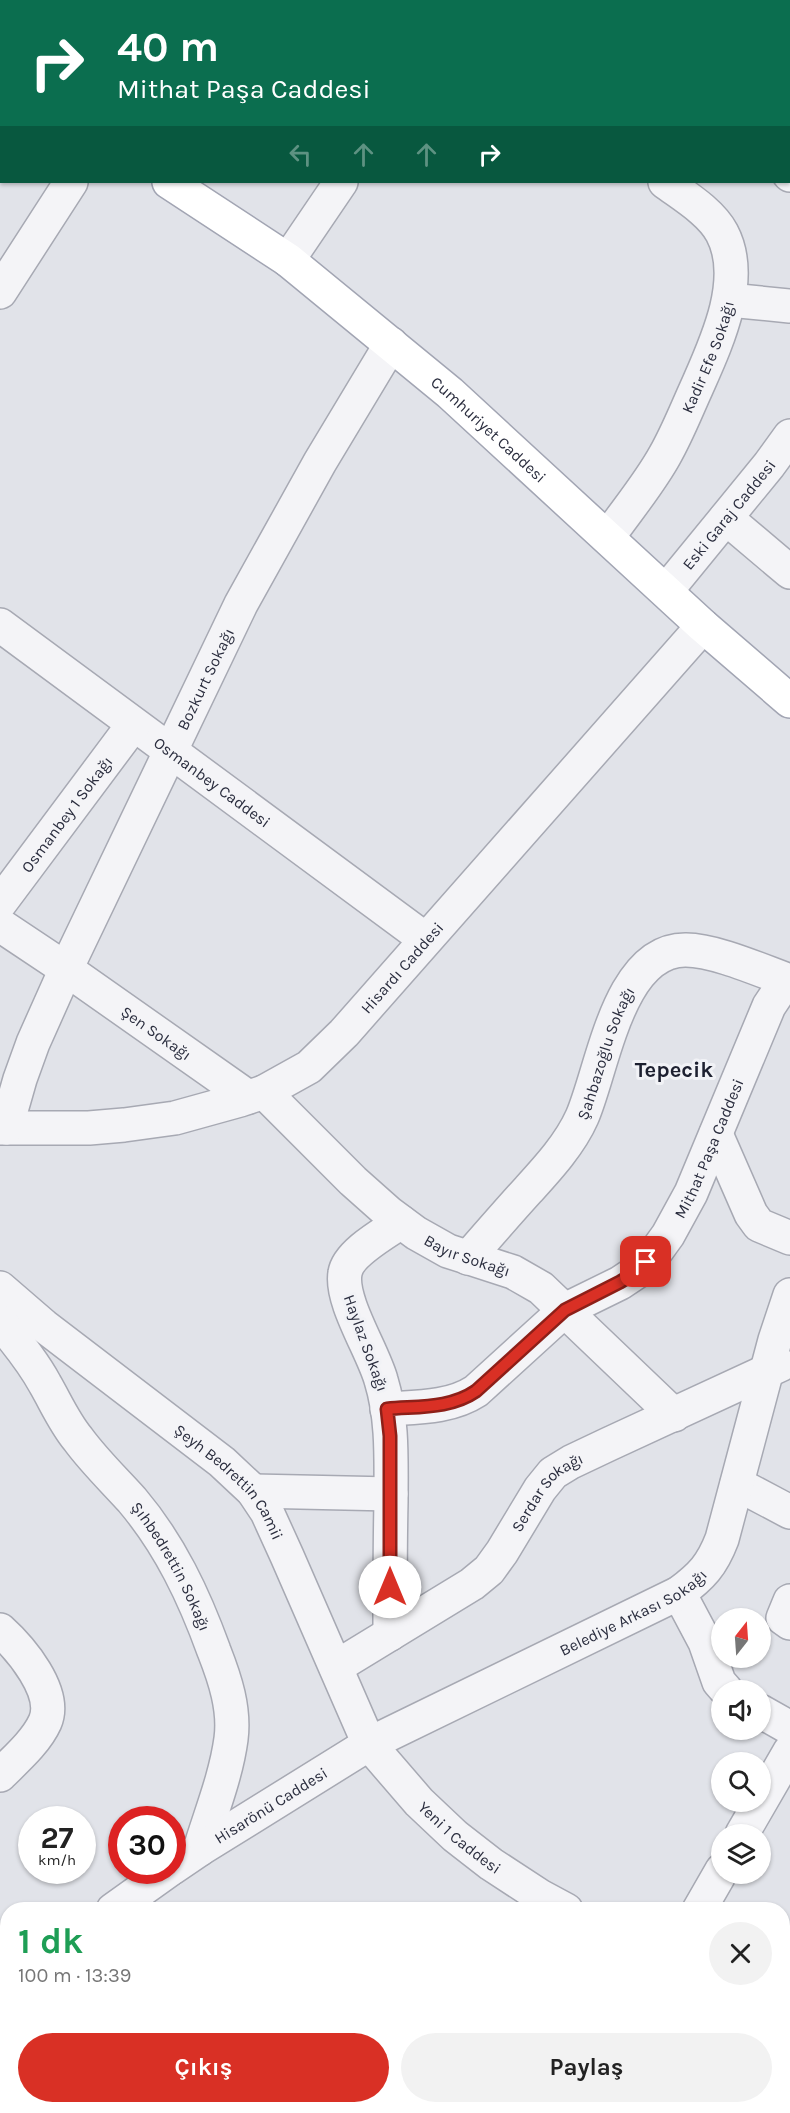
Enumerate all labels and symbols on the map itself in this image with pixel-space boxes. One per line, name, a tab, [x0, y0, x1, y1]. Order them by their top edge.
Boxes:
street label: Kadir Efe Sokağı	[677, 299, 737, 416]
street label: Cumhuriyet Caddesi	[427, 372, 550, 486]
street label: Eski Garaj Caddesi	[678, 456, 779, 573]
street label: Bozkurt Sokağı	[173, 625, 238, 733]
street label: Osmanbey Caddesi	[150, 733, 274, 831]
street label: Osmanbey 1 Sokağı	[17, 752, 116, 876]
street label: Hisardı Caddesi	[356, 918, 447, 1017]
street label: Şahbazoğlu Sokağı	[572, 983, 638, 1122]
street label: Şen Sokağı	[118, 1001, 195, 1064]
district label: Tepecik	[635, 1057, 713, 1083]
street label: Mithat Paşa Caddesi	[670, 1076, 747, 1221]
street label: Bayır Sokağı	[421, 1230, 513, 1280]
pin	[620, 1236, 671, 1287]
street label: Haylaz Sokağı	[340, 1292, 392, 1394]
street label: Şeyh Bedrettin Camii	[171, 1420, 288, 1542]
street label: Serdar Sokağı	[507, 1448, 586, 1535]
street label: Şıhbedrettin Sokağı	[128, 1498, 215, 1633]
position arrow	[358, 1555, 422, 1619]
street label: Belediye Arkası Sokağı	[556, 1565, 711, 1659]
north arrow	[711, 1608, 771, 1668]
street label: Hisarönü Caddesi	[211, 1763, 331, 1847]
street label: Yeni 1 Caddesi	[415, 1797, 505, 1878]
speed limit sign: 30	[108, 1806, 186, 1884]

